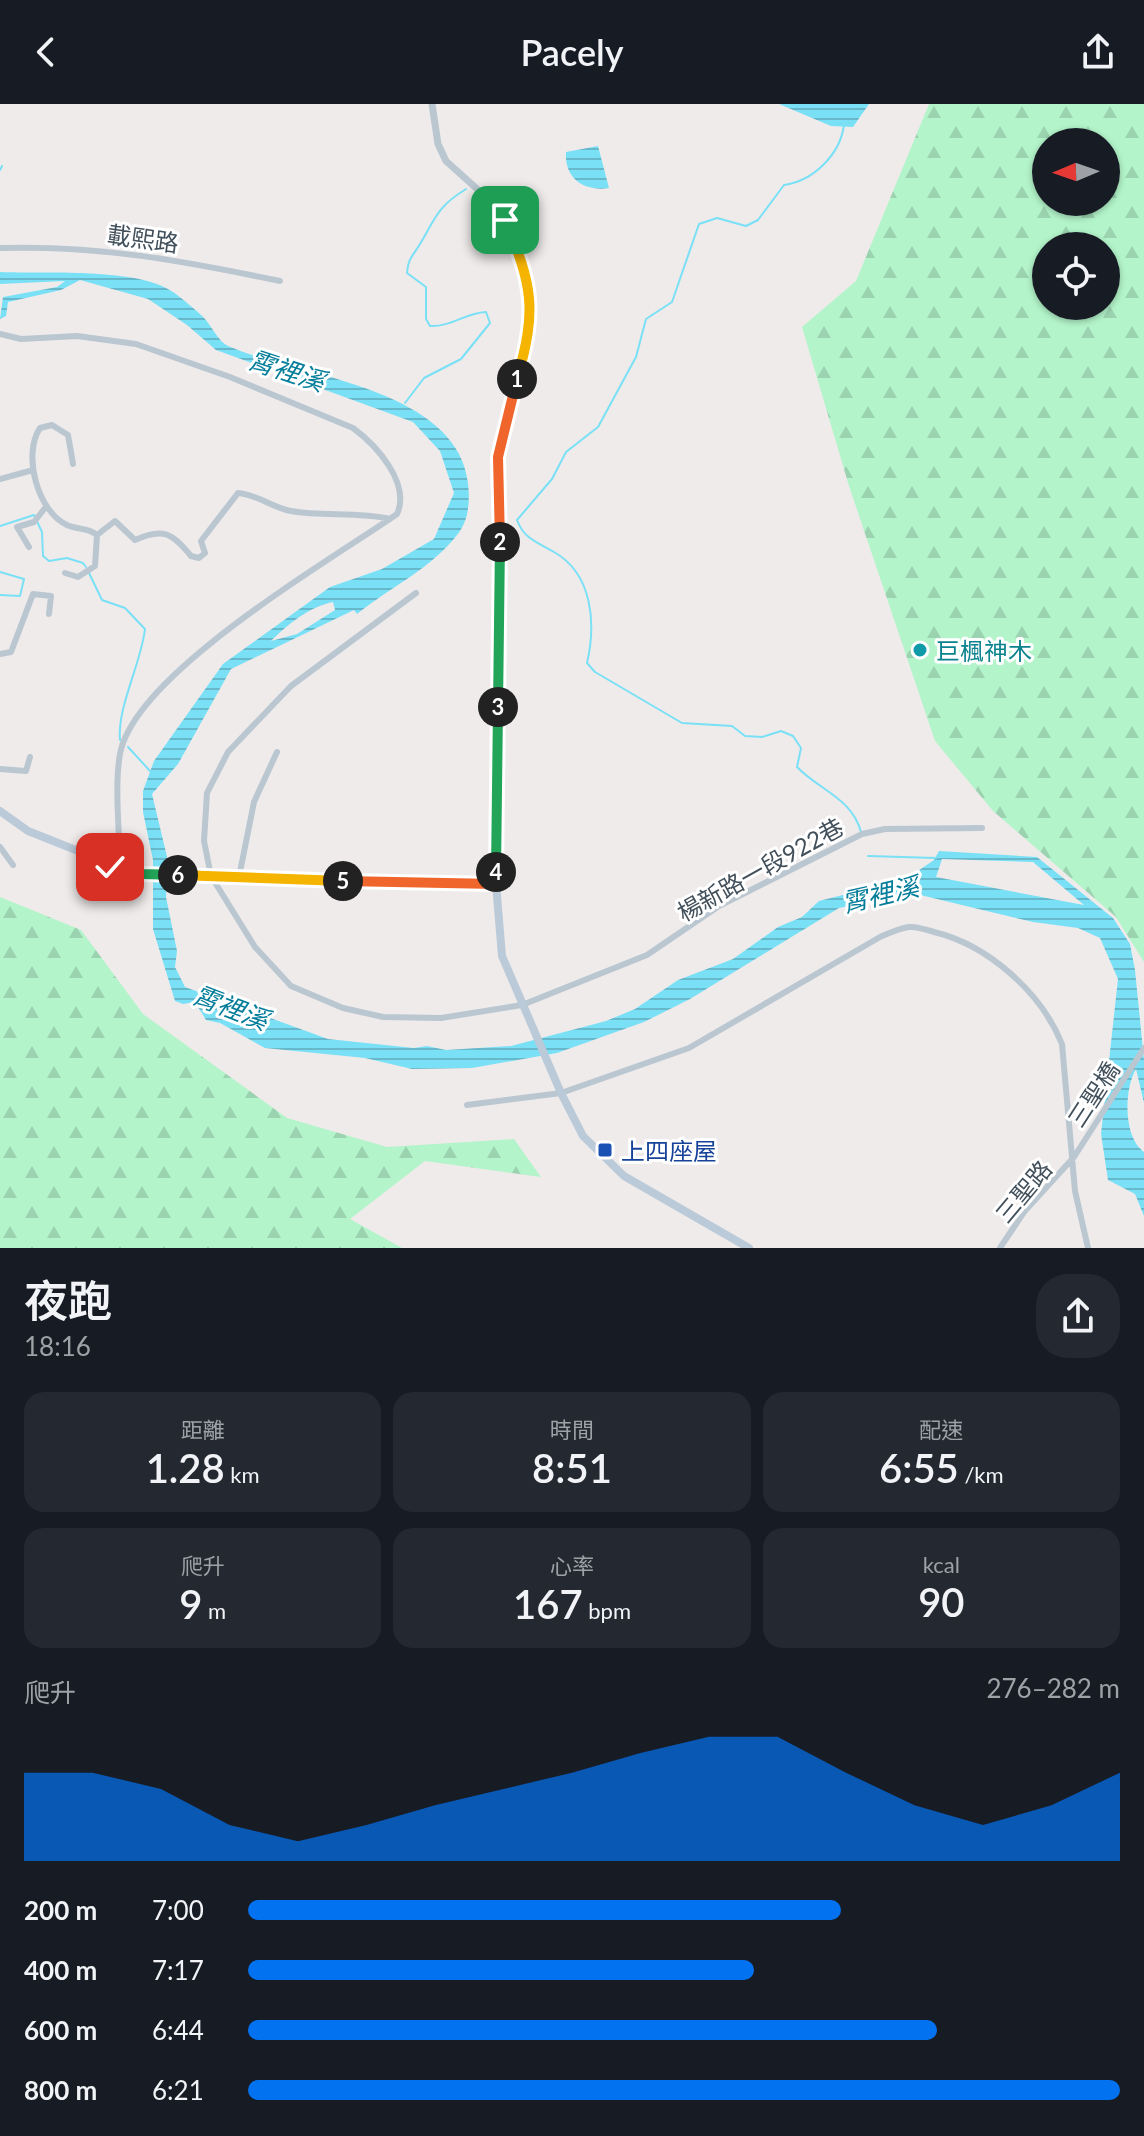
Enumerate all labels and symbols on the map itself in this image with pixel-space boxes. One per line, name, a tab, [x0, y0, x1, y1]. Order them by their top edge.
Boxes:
north arrow	[1032, 128, 1120, 216]
pin	[471, 186, 539, 254]
street label: 載熙路	[105, 219, 181, 257]
water label: 霄裡溪	[245, 343, 333, 399]
pin: 1	[497, 359, 537, 399]
pin: 2	[480, 522, 520, 562]
place label: 巨楓神木	[936, 636, 1032, 665]
marker: 巨楓神木	[911, 641, 929, 659]
pin: 3	[478, 687, 518, 727]
street label: 楊新路一段922巷	[672, 811, 848, 927]
pin	[76, 833, 144, 901]
pin: 4	[476, 852, 516, 892]
pin: 6	[158, 855, 198, 895]
pin: 5	[323, 861, 363, 901]
water label: 霄裡溪	[838, 869, 925, 918]
water label: 霄裡溪	[189, 978, 277, 1037]
street label: 三聖橋	[1061, 1056, 1125, 1132]
place label: 上四座屋	[621, 1136, 717, 1165]
marker: 上四座屋	[596, 1141, 614, 1159]
street label: 三聖路	[989, 1154, 1057, 1228]

